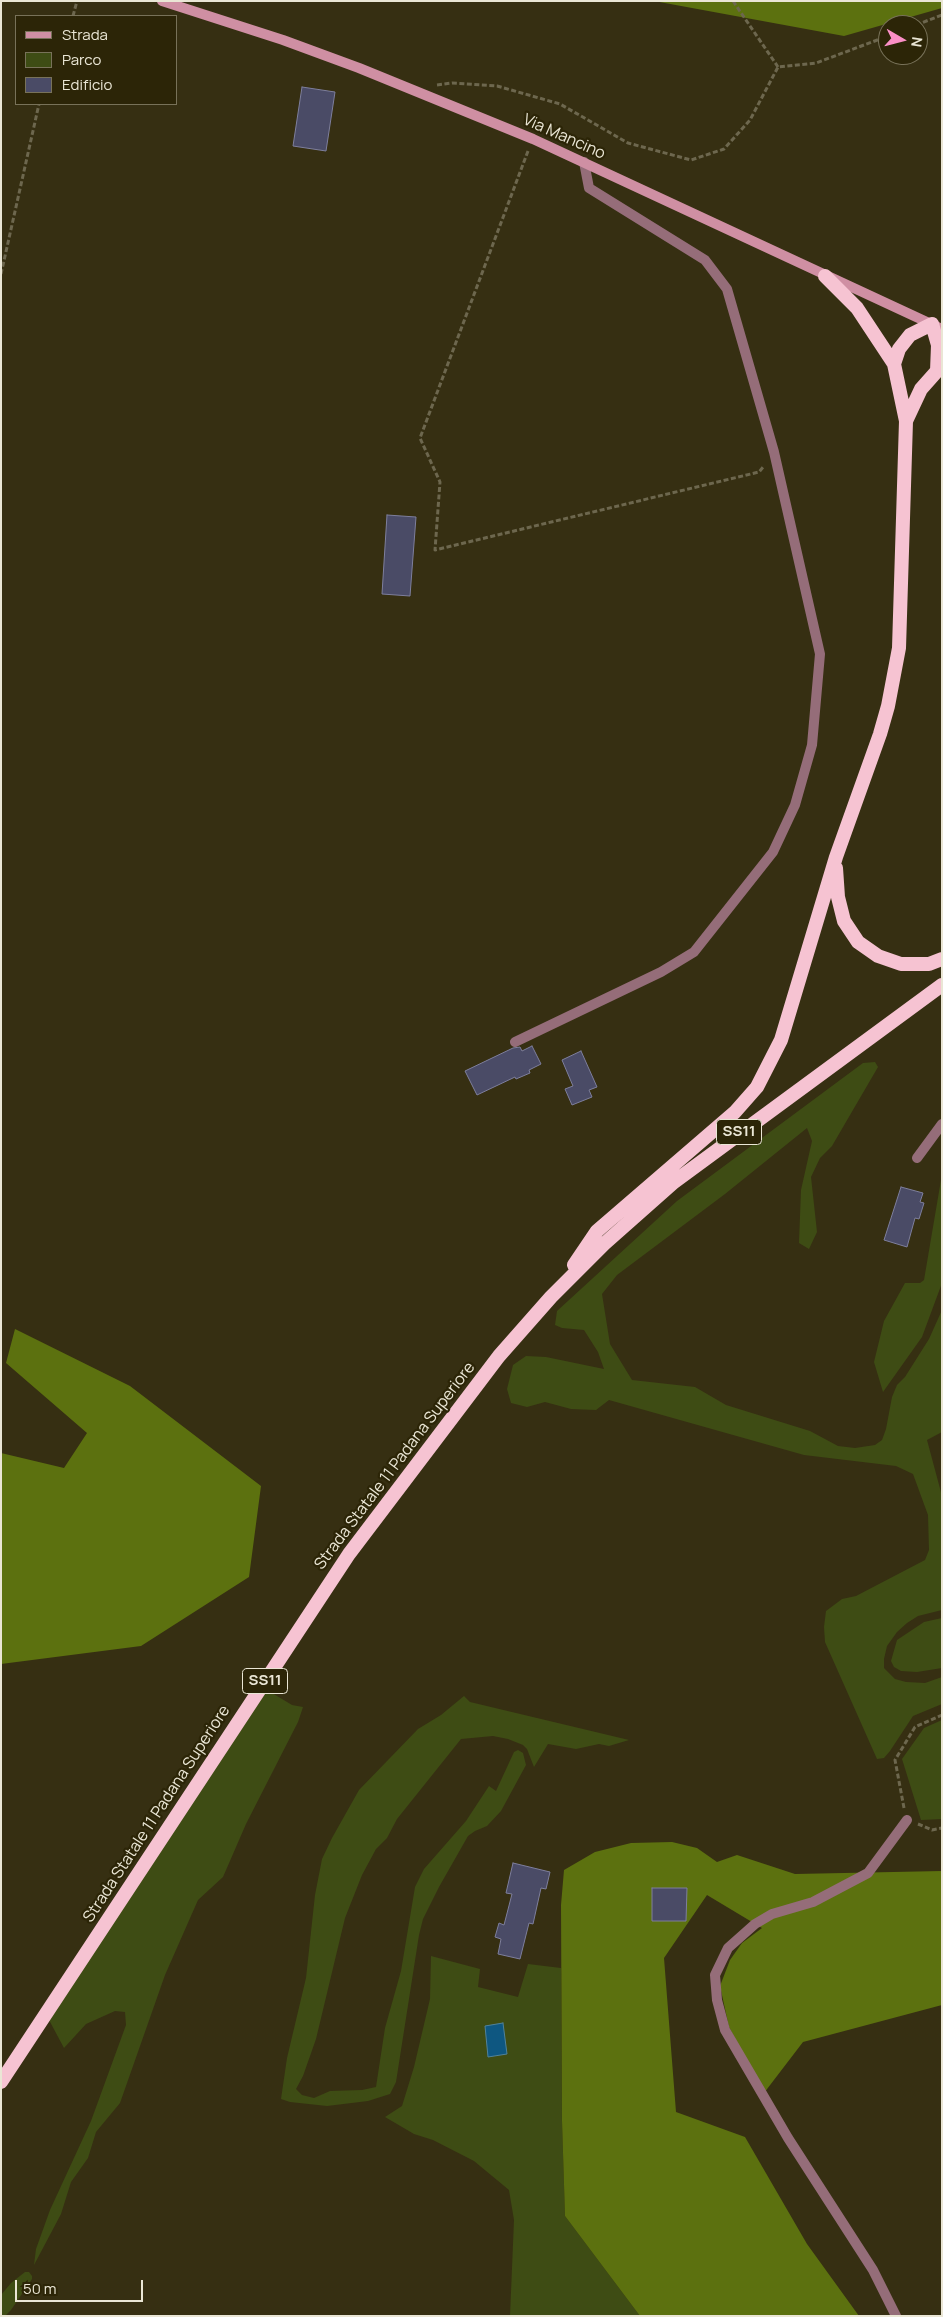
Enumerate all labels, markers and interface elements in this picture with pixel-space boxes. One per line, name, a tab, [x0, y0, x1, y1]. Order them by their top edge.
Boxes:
legend	[15, 15, 178, 105]
north arrow	[878, 15, 928, 65]
text: Strada	[62, 24, 108, 45]
text: N	[907, 36, 927, 48]
text: Parco	[62, 49, 101, 70]
text: Edificio	[62, 74, 112, 95]
street label: Via Mancino	[520, 110, 608, 164]
road number: SS11	[716, 1120, 762, 1144]
street label: Strada Statale 11 Padana Superiore	[311, 1358, 479, 1574]
road number: SS11	[242, 1668, 288, 1694]
street label: Strada Statale 11 Padana Superiore	[80, 1702, 234, 1926]
scale bar	[18, 2270, 145, 2302]
text: 50 m	[23, 2278, 57, 2299]

